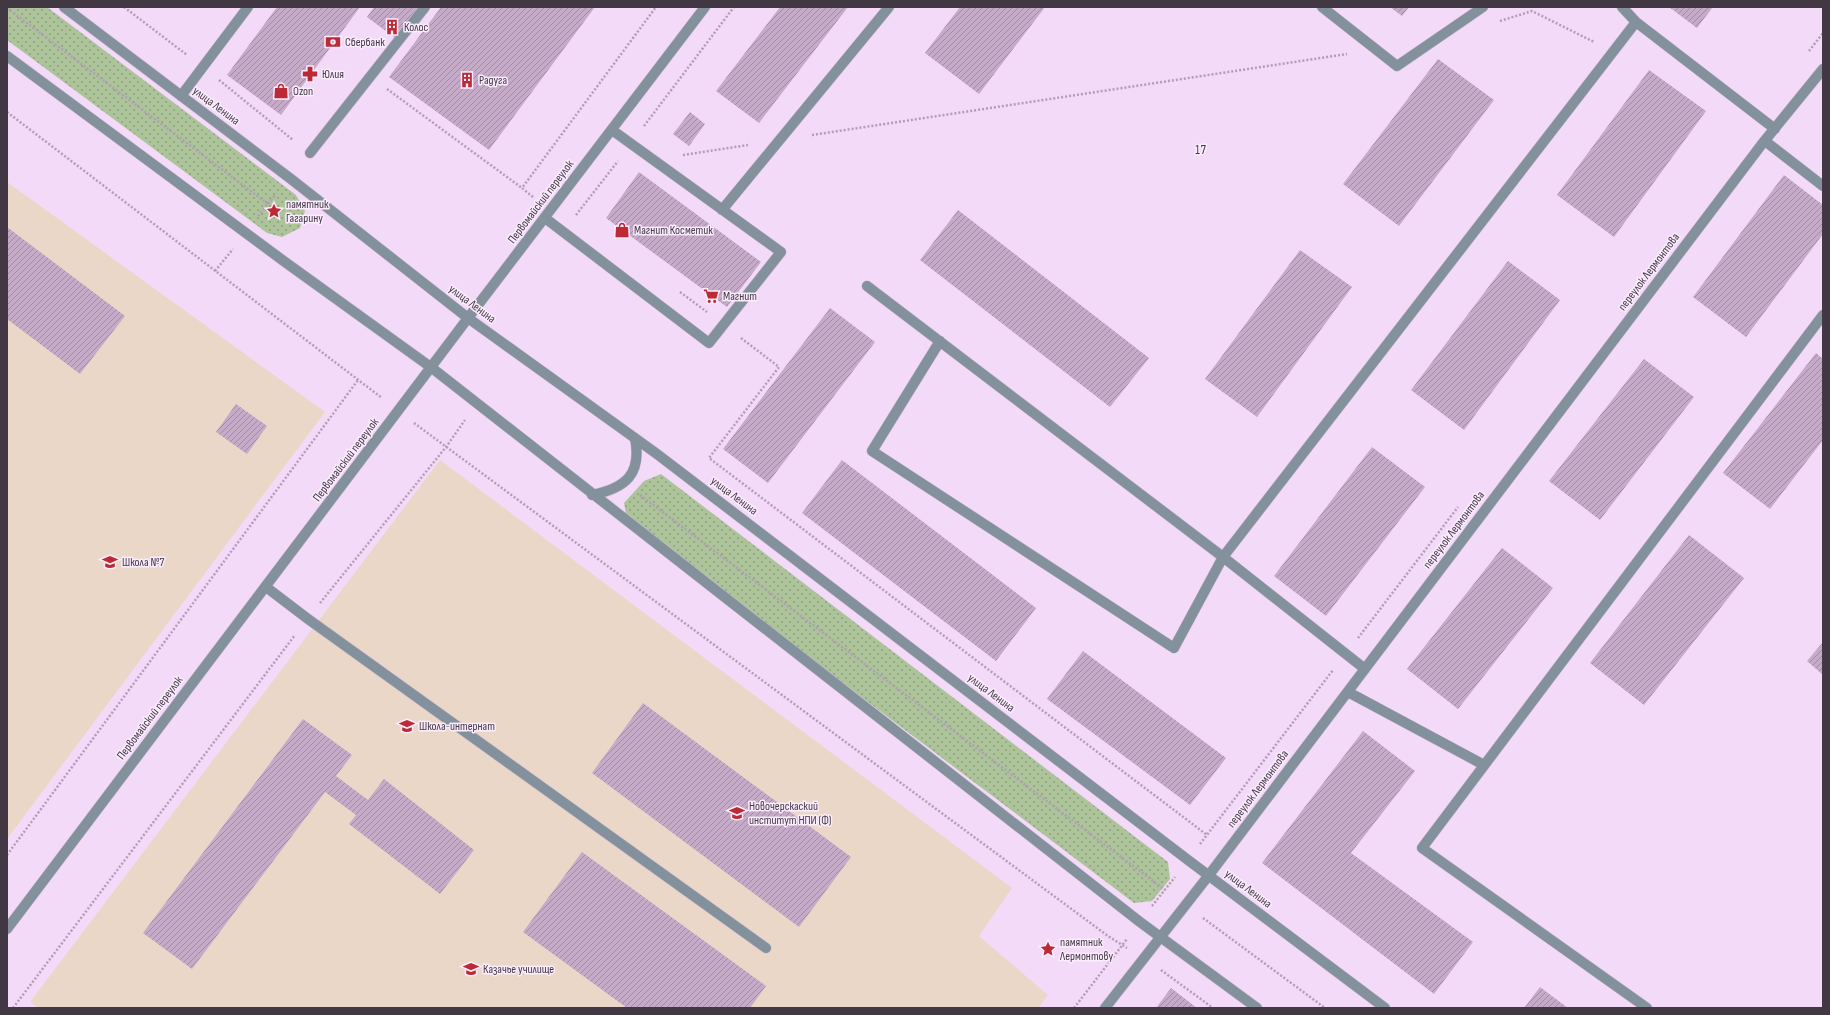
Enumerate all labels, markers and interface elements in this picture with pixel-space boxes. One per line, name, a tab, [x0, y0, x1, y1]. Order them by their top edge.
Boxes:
building icon: Колос	[383, 18, 401, 36]
place label: Колос	[404, 20, 428, 35]
bank icon: Сбербанк	[324, 33, 342, 51]
place label: Сбербанк	[345, 35, 385, 50]
pharmacy icon: Юлия	[301, 65, 319, 83]
place label: Юлия	[322, 67, 344, 82]
building icon: Радуга	[458, 71, 476, 89]
place label: Радуга	[479, 73, 507, 88]
shop icon: Ozon	[272, 82, 290, 100]
street label: улица Ленина	[190, 83, 243, 129]
place label: Ozon	[293, 84, 313, 99]
district label: 17	[1195, 142, 1207, 158]
street label: Первомайский переулок	[505, 157, 578, 247]
place label: памятник Гагарину	[286, 197, 329, 226]
place icon: памятник Гагарину	[265, 202, 283, 220]
shop icon: Магнит Косметик	[613, 221, 631, 239]
place label: Магнит Косметик	[634, 223, 713, 238]
street label: переулок Лермонтова	[1615, 230, 1683, 314]
street label: улица Ленина	[446, 281, 499, 327]
supermarket icon: Магнит	[702, 287, 720, 305]
place label: Магнит	[723, 289, 757, 304]
street label: Первомайский переулок	[310, 415, 383, 505]
street label: улица Ленина	[708, 473, 761, 519]
street label: переулок Лермонтова	[1420, 488, 1488, 572]
school or university icon: Школа №7	[101, 553, 119, 571]
place label: Школа №7	[122, 555, 165, 570]
street label: улица Ленина	[965, 670, 1018, 716]
street label: Первомайский переулок	[114, 673, 187, 763]
school or university icon: Школа-интернат	[398, 717, 416, 735]
place label: Школа-интернат	[419, 719, 495, 734]
street label: переулок Лермонтова	[1224, 747, 1292, 831]
place label: Новочерскаский институт НПИ (Ф)	[749, 799, 831, 828]
school or university icon: Новочерскаский институт НПИ (Ф)	[728, 804, 746, 822]
street label: улица Ленина	[1222, 866, 1275, 912]
place label: памятник Лермонтову	[1059, 935, 1114, 964]
place icon: памятник Лермонтову	[1039, 940, 1057, 958]
school or university icon: Казачье училище	[462, 960, 480, 978]
place label: Казачье училище	[483, 962, 554, 977]

